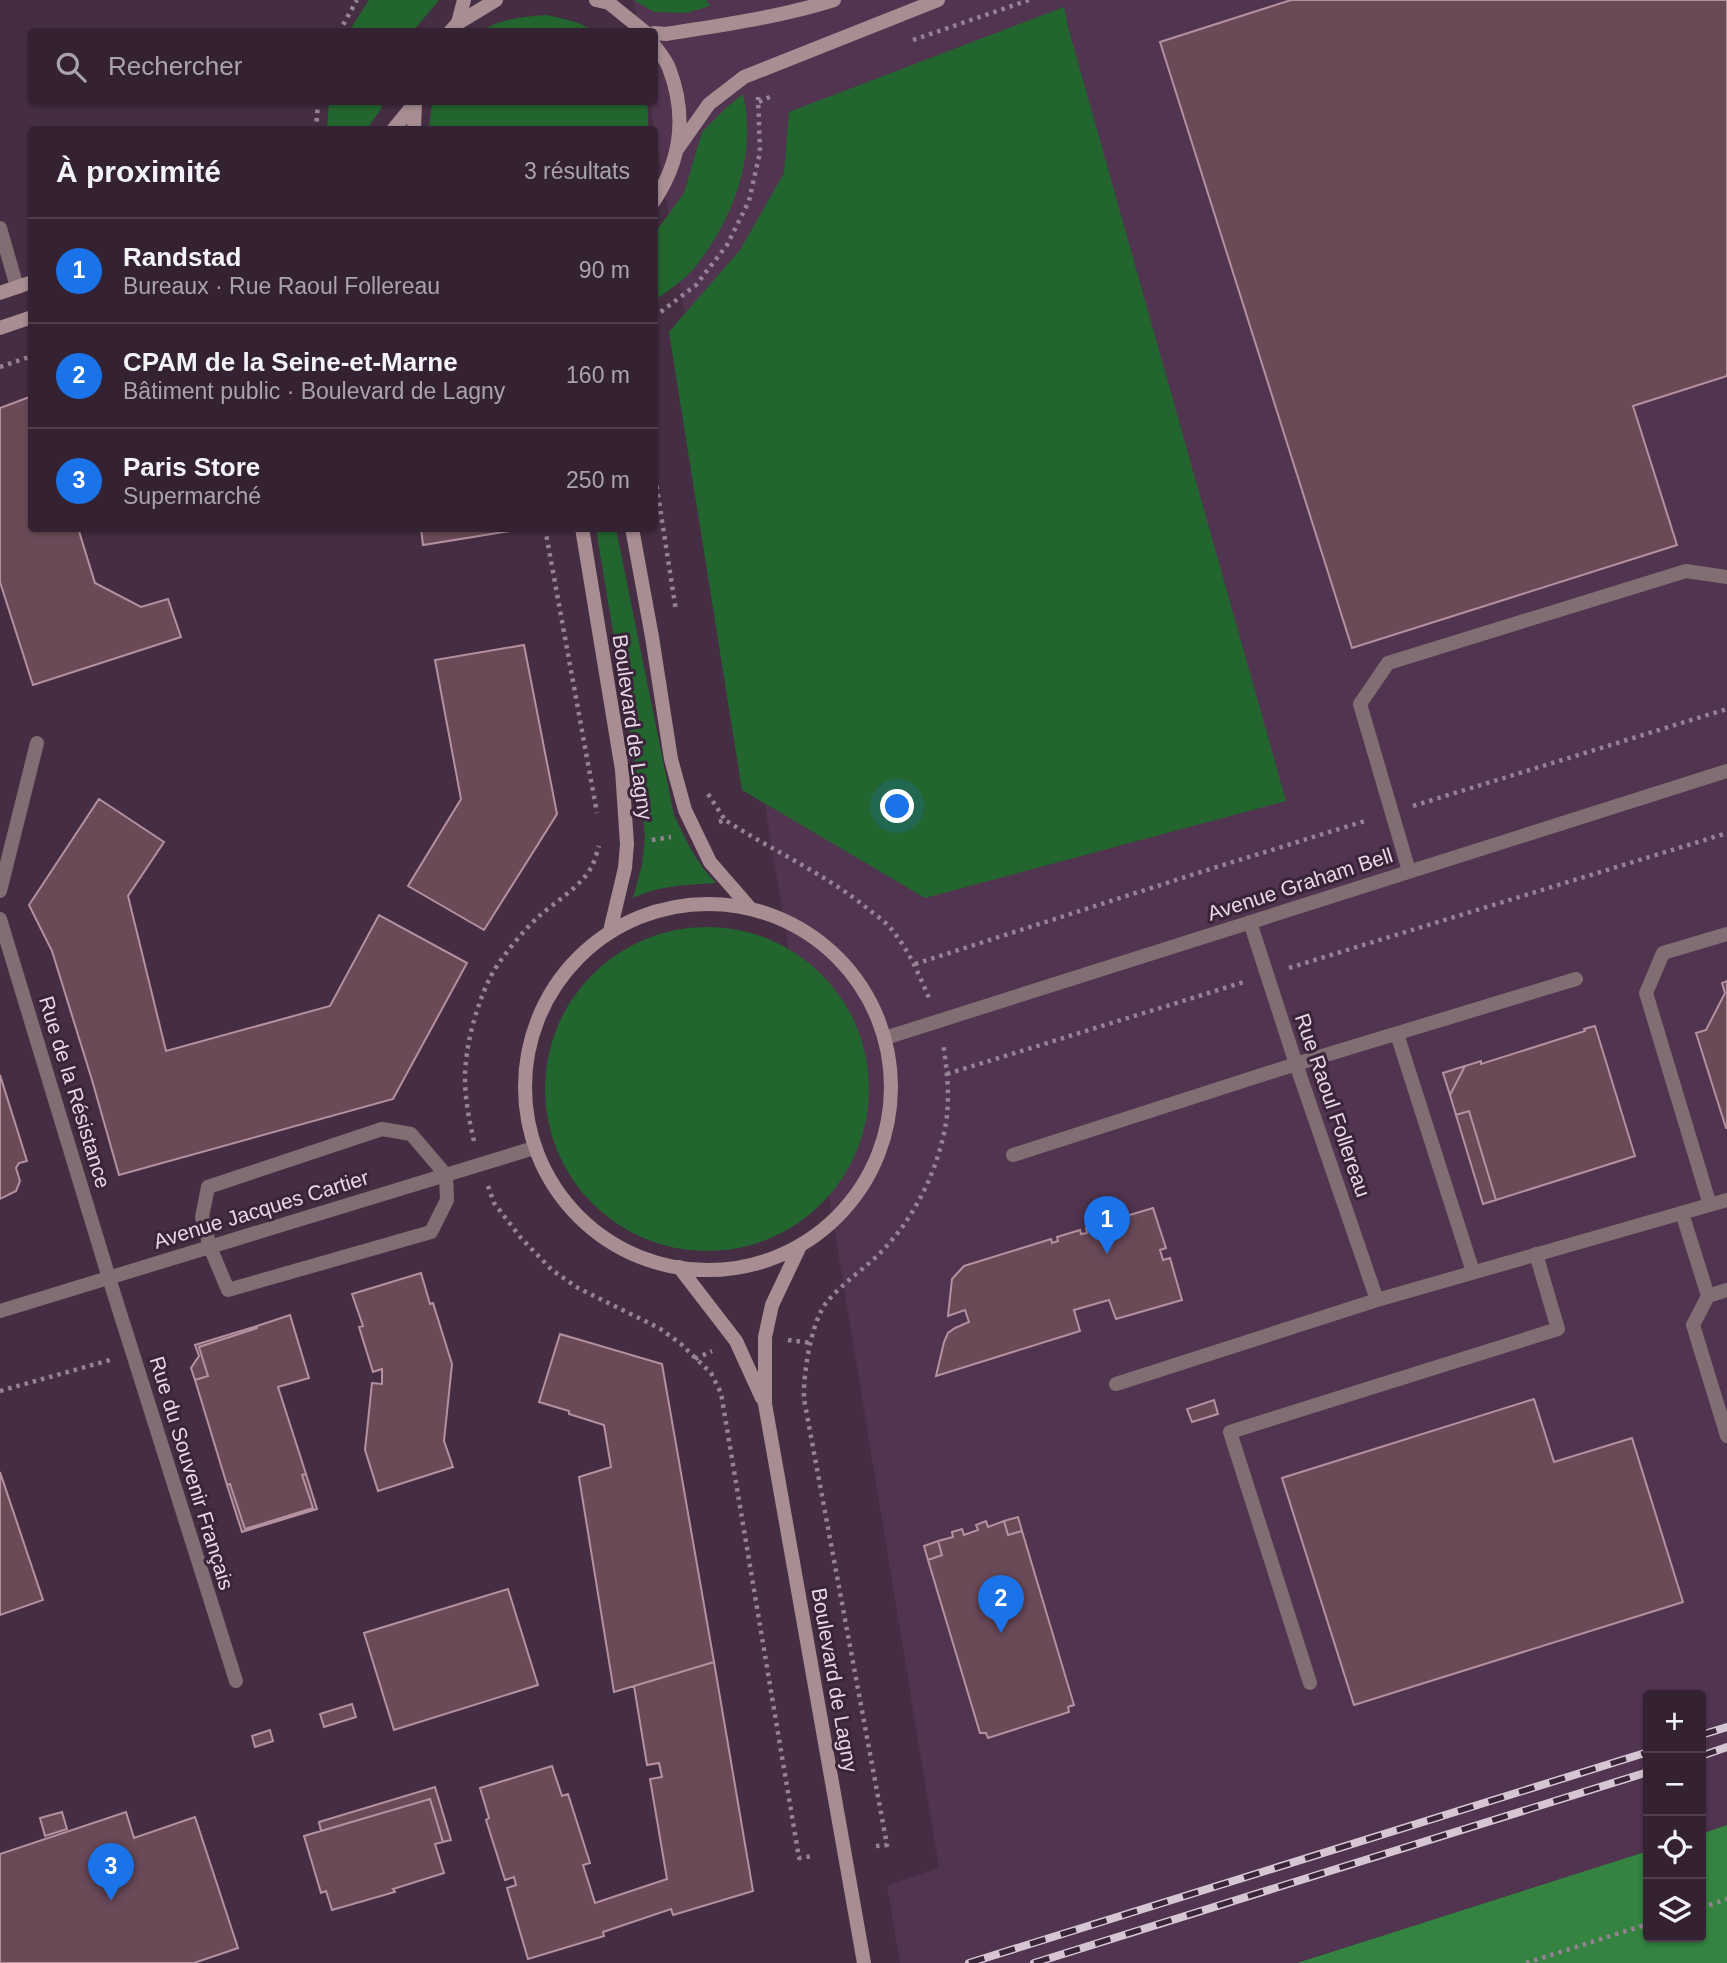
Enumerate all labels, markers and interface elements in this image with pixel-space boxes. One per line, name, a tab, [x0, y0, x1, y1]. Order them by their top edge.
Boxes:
search box	[28, 28, 658, 105]
icon: search	[52, 48, 90, 86]
text: Rechercher	[108, 51, 242, 81]
text: À proximité	[56, 155, 221, 188]
text: 3 résultats	[524, 158, 630, 184]
text: Randstad	[123, 242, 241, 272]
text: 1	[73, 257, 85, 283]
text: 90 m	[579, 257, 630, 283]
text: Bureaux · Rue Raoul Follereau	[123, 273, 440, 299]
text: CPAM de la Seine-et-Marne	[123, 347, 458, 377]
text: 2	[73, 362, 85, 388]
text: 160 m	[566, 362, 630, 388]
text: Bâtiment public · Boulevard de Lagny	[123, 378, 505, 404]
text: Paris Store	[123, 452, 260, 482]
text: 3	[73, 467, 85, 493]
text: 250 m	[566, 467, 630, 493]
text: Supermarché	[123, 483, 261, 509]
street label: Boulevard de Lagny	[609, 633, 657, 822]
your location	[880, 789, 914, 823]
street label: Avenue Graham Bell	[1204, 843, 1396, 925]
street label: Rue de la Résistance	[35, 993, 115, 1191]
street label: Rue Raoul Follereau	[1291, 1010, 1375, 1200]
street label: Avenue Jacques Cartier	[151, 1165, 371, 1253]
pin: 1	[1084, 1196, 1130, 1254]
street label: Rue du Souvenir Français	[146, 1354, 238, 1592]
pin: 2	[978, 1575, 1024, 1633]
street label: Boulevard de Lagny	[807, 1586, 863, 1774]
map controls	[1643, 1690, 1706, 1942]
button: +	[1643, 1690, 1706, 1753]
button: −	[1643, 1753, 1706, 1816]
button: locate	[1643, 1816, 1706, 1879]
pin: 3	[88, 1843, 134, 1901]
button: layers	[1643, 1879, 1706, 1942]

